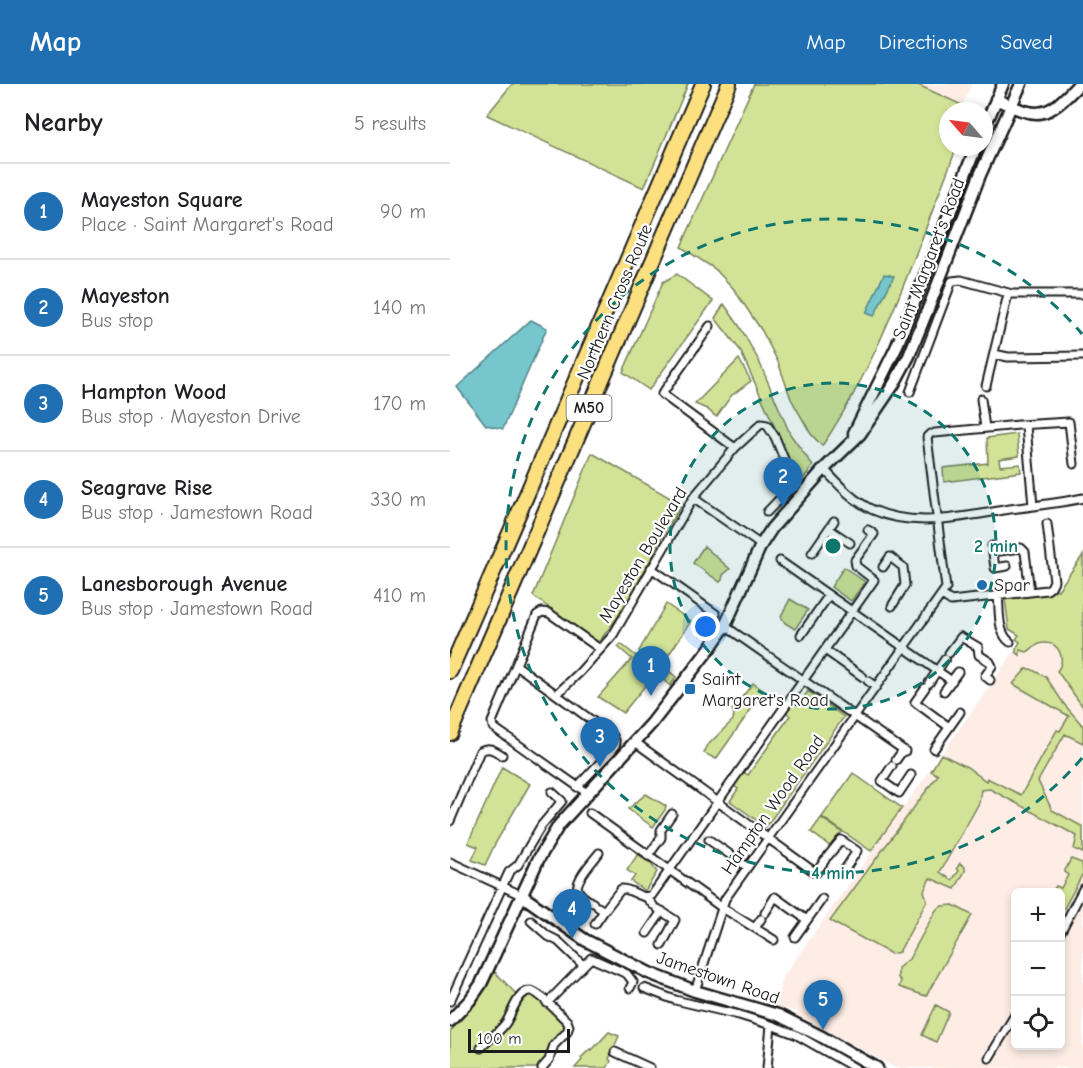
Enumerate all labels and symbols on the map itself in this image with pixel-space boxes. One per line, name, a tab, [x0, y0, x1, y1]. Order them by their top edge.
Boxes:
north arrow	[939, 102, 993, 156]
street label: Saint Margaret's Road	[889, 175, 969, 343]
street label: Northern Cross Route	[573, 221, 657, 383]
road number: M50	[566, 395, 612, 421]
pin: 2	[764, 458, 802, 507]
street label: Mayeston Boulevard	[594, 483, 692, 627]
centre of rings	[823, 536, 843, 556]
text: 2 min	[974, 536, 1018, 557]
place label: Spar	[994, 575, 1031, 596]
marker: Spar	[975, 578, 989, 592]
your location	[691, 612, 720, 641]
pin: 1	[632, 646, 670, 696]
place label: Saint Margaret's Road	[702, 669, 829, 711]
marker: Saint Margaret's Road	[683, 682, 697, 696]
pin: 3	[580, 718, 620, 767]
street label: Hampton Wood Road	[717, 731, 829, 879]
text: 4 min	[811, 863, 855, 884]
pin: 4	[552, 890, 592, 939]
street label: Jamestown Road	[654, 947, 782, 1009]
pin: 5	[804, 980, 842, 1030]
scale bar	[468, 1026, 570, 1054]

